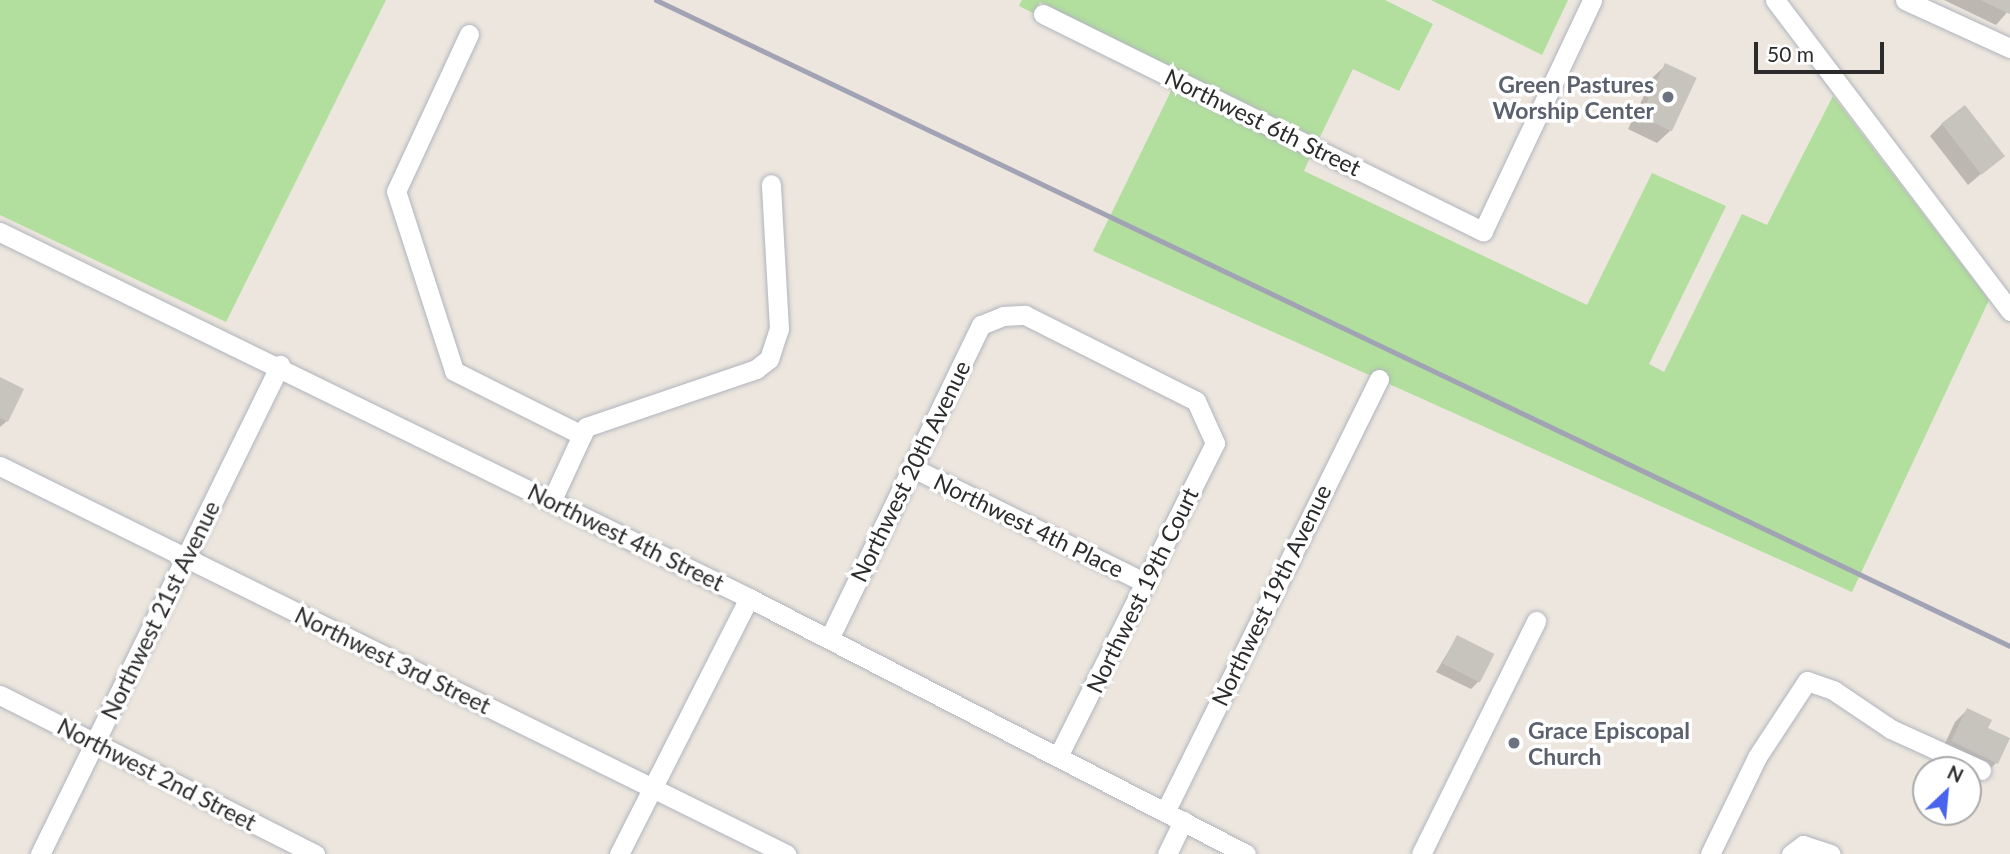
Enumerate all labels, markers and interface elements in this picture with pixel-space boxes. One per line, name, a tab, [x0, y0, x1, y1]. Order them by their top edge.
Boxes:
scale bar	[1758, 28, 1888, 72]
text: 50 m	[1767, 41, 1814, 66]
street label: Northwest 6th Street	[1160, 63, 1366, 181]
place label: Green Pastures Worship Center	[1493, 70, 1654, 124]
marker: Green Pastures Worship Center	[1660, 89, 1676, 105]
street label: Northwest 20th Avenue	[844, 355, 976, 587]
street label: Northwest 4th Place	[930, 467, 1128, 583]
street label: Northwest 4th Street	[523, 478, 729, 596]
street label: Northwest 19th Avenue	[1205, 479, 1337, 711]
street label: Northwest 19th Court	[1080, 483, 1204, 697]
street label: Northwest 21st Avenue	[95, 496, 225, 724]
street label: Northwest 3rd Street	[291, 601, 495, 719]
street label: Northwest 2nd Street	[53, 712, 261, 836]
place label: Grace Episcopal Church	[1528, 716, 1690, 770]
marker: Grace Episcopal Church	[1506, 735, 1522, 751]
north arrow	[1912, 756, 1982, 826]
text: N	[1944, 760, 1967, 787]

